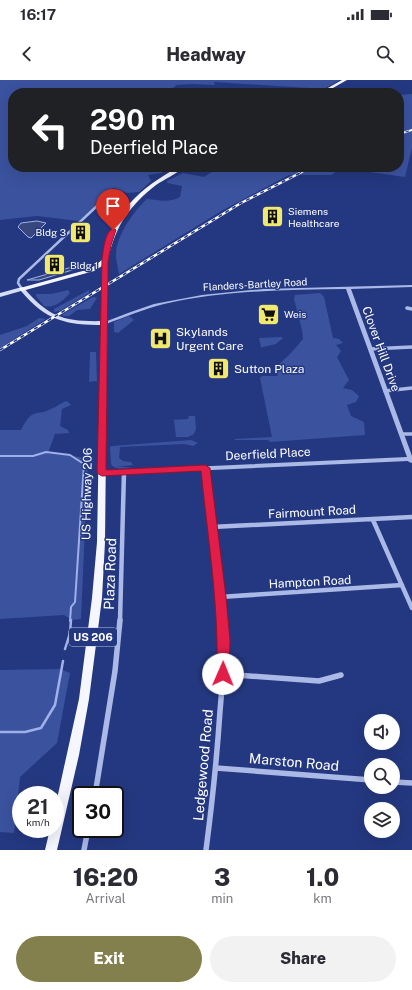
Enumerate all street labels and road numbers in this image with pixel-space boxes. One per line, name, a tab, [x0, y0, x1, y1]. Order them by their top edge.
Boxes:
street label: Flanders-Bartley Road	[202, 275, 308, 293]
street label: Clover Hill Drive	[359, 305, 403, 394]
street label: Deerfield Place	[225, 445, 311, 463]
street label: US Highway 206	[79, 448, 95, 540]
street label: Fairmount Road	[268, 503, 356, 521]
street label: Plaza Road	[101, 538, 119, 610]
street label: Hampton Road	[268, 573, 352, 591]
road number: US 206	[69, 628, 117, 646]
street label: Ledgewood Road	[190, 709, 216, 821]
street label: Marston Road	[248, 750, 340, 774]

